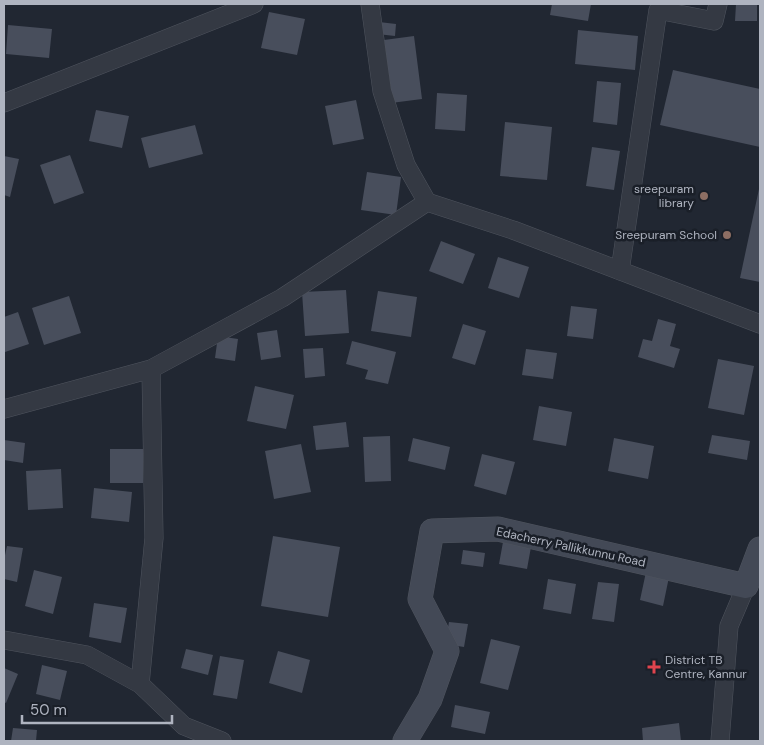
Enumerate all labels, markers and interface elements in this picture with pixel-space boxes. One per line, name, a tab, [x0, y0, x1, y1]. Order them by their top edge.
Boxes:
place label: sreepuram library	[634, 181, 694, 211]
marker: sreepuram library	[698, 190, 710, 202]
place label: Sreepuram School	[615, 227, 717, 243]
marker: Sreepuram School	[721, 229, 733, 241]
street label: Edacherry Pallikkunnu Road	[495, 523, 647, 571]
place label: District TB Centre, Kannur	[665, 652, 747, 682]
marker: District TB Centre, Kannur	[647, 660, 661, 674]
scale bar	[22, 692, 172, 724]
text: 50 m	[30, 700, 67, 720]

